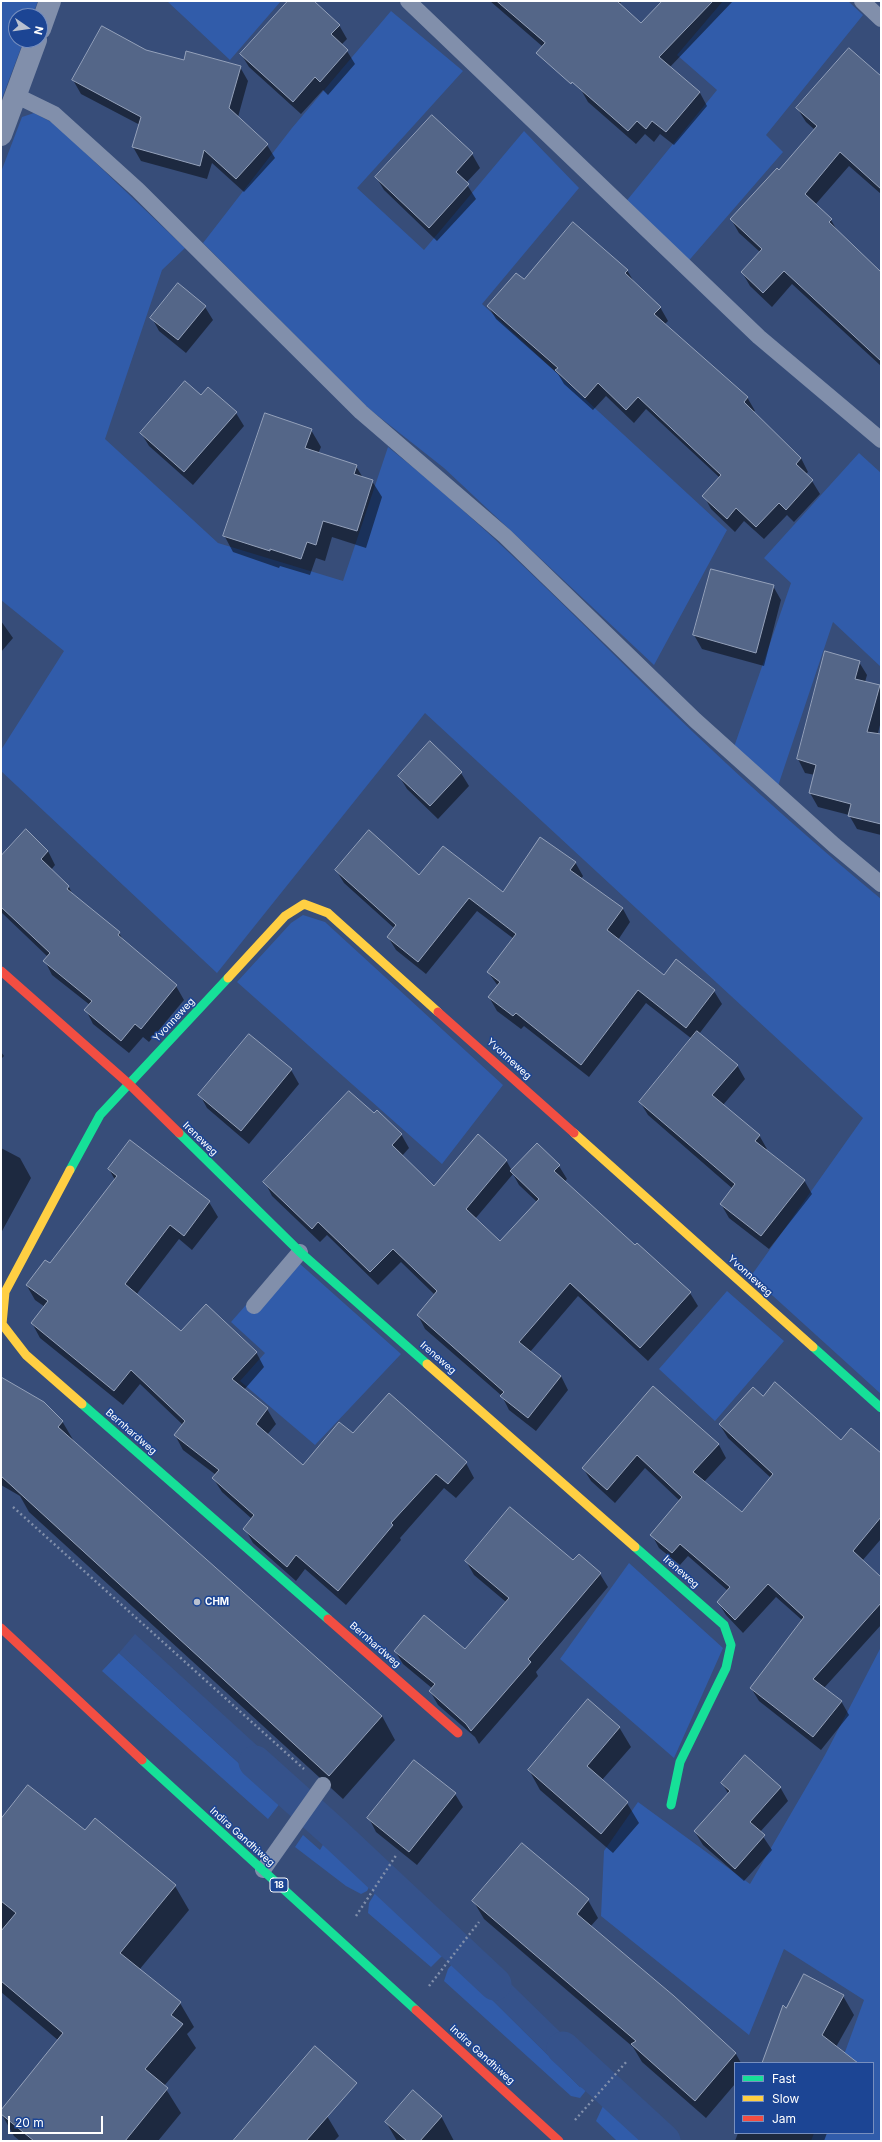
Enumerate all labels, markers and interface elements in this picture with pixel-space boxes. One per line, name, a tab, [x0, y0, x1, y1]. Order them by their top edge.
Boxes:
north arrow	[8, 8, 48, 48]
text: N	[31, 25, 46, 36]
street label: Yvonneweg	[151, 996, 197, 1044]
street label: Yvonneweg	[484, 1036, 534, 1082]
street label: Ireneweg	[180, 1120, 220, 1158]
street label: Yvonneweg	[725, 1253, 775, 1299]
street label: Ireneweg	[418, 1339, 458, 1377]
street label: Bernhardweg	[103, 1407, 159, 1457]
street label: Ireneweg	[661, 1553, 701, 1591]
place label: CHM	[205, 1596, 229, 1608]
marker: CHM	[192, 1597, 202, 1607]
street label: Bernhardweg	[347, 1620, 403, 1670]
street label: Indira Gandhiweg	[207, 1805, 277, 1869]
road number: 18	[270, 1878, 288, 1892]
street label: Indira Gandhiweg	[447, 2023, 517, 2087]
legend	[734, 2062, 874, 2134]
text: Fast	[772, 2071, 796, 2086]
text: Slow	[772, 2091, 799, 2106]
scale bar	[10, 2108, 105, 2134]
text: Jam	[772, 2111, 796, 2126]
text: 20 m	[15, 2115, 44, 2130]

